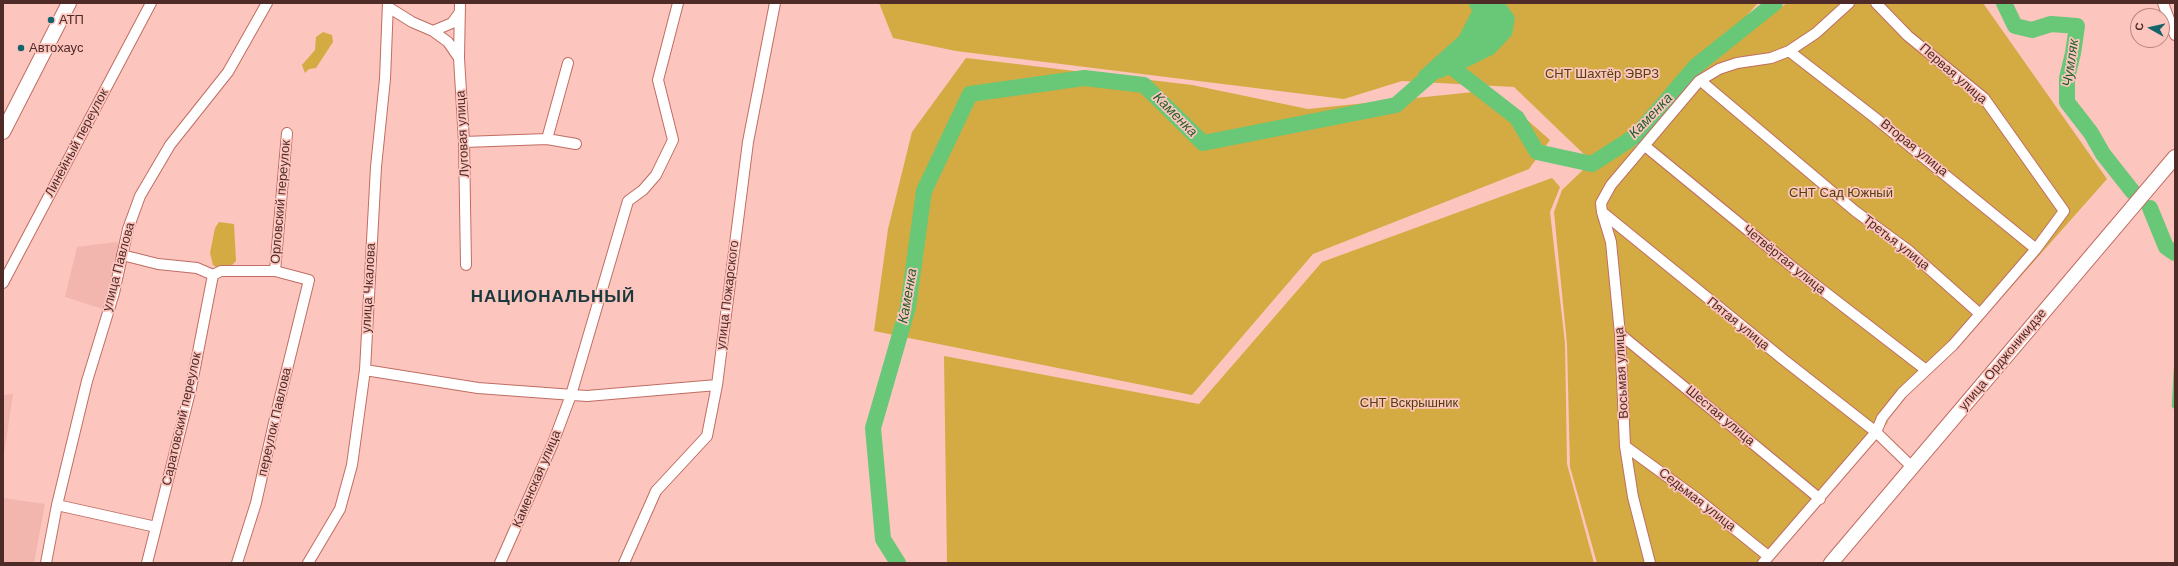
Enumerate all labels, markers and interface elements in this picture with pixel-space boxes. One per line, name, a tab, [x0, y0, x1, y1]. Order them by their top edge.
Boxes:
north arrow	[2130, 8, 2170, 48]
place label: АТП	[59, 12, 84, 28]
marker: АТП	[46, 15, 56, 25]
text: С	[2133, 22, 2146, 31]
water label: Чумляк	[2059, 38, 2083, 88]
place label: Автохаус	[29, 40, 83, 56]
street label: Первая улица	[1916, 40, 1990, 108]
marker: Автохаус	[16, 43, 26, 53]
park label: СНТ Шахтёр ЭВРЗ	[1545, 66, 1659, 82]
street label: Линейный переулок	[42, 86, 112, 200]
water label: Каменка	[1149, 89, 1201, 141]
street label: Луговая улица	[453, 90, 473, 178]
water label: Каменка	[1626, 90, 1676, 142]
street label: Вторая улица	[1877, 116, 1951, 180]
street label: Орловский переулок	[268, 139, 294, 265]
park label: СНТ Сад Южный	[1789, 185, 1893, 201]
street label: Третья улица	[1860, 212, 1932, 274]
street label: улица Павлова	[100, 221, 138, 313]
street label: Четвёртая улица	[1739, 222, 1829, 298]
street label: улица Пожарского	[714, 239, 742, 351]
street label: улица Чкалова	[359, 243, 379, 333]
water label: Каменка	[895, 267, 921, 325]
district label: НАЦИОНАЛЬНЫЙ	[471, 287, 635, 307]
street label: Пятая улица	[1704, 294, 1772, 354]
street label: улица Орджоникидзе	[1956, 306, 2050, 414]
street label: Восьмая улица	[1612, 327, 1632, 419]
street label: Саратовский переулок	[159, 351, 205, 487]
street label: переулок Павлова	[255, 366, 295, 478]
street label: Шестая улица	[1682, 383, 1758, 449]
park label: СНТ Вскрышник	[1360, 395, 1458, 411]
street label: Каменская улица	[509, 428, 565, 530]
street label: Седьмая улица	[1655, 465, 1739, 535]

